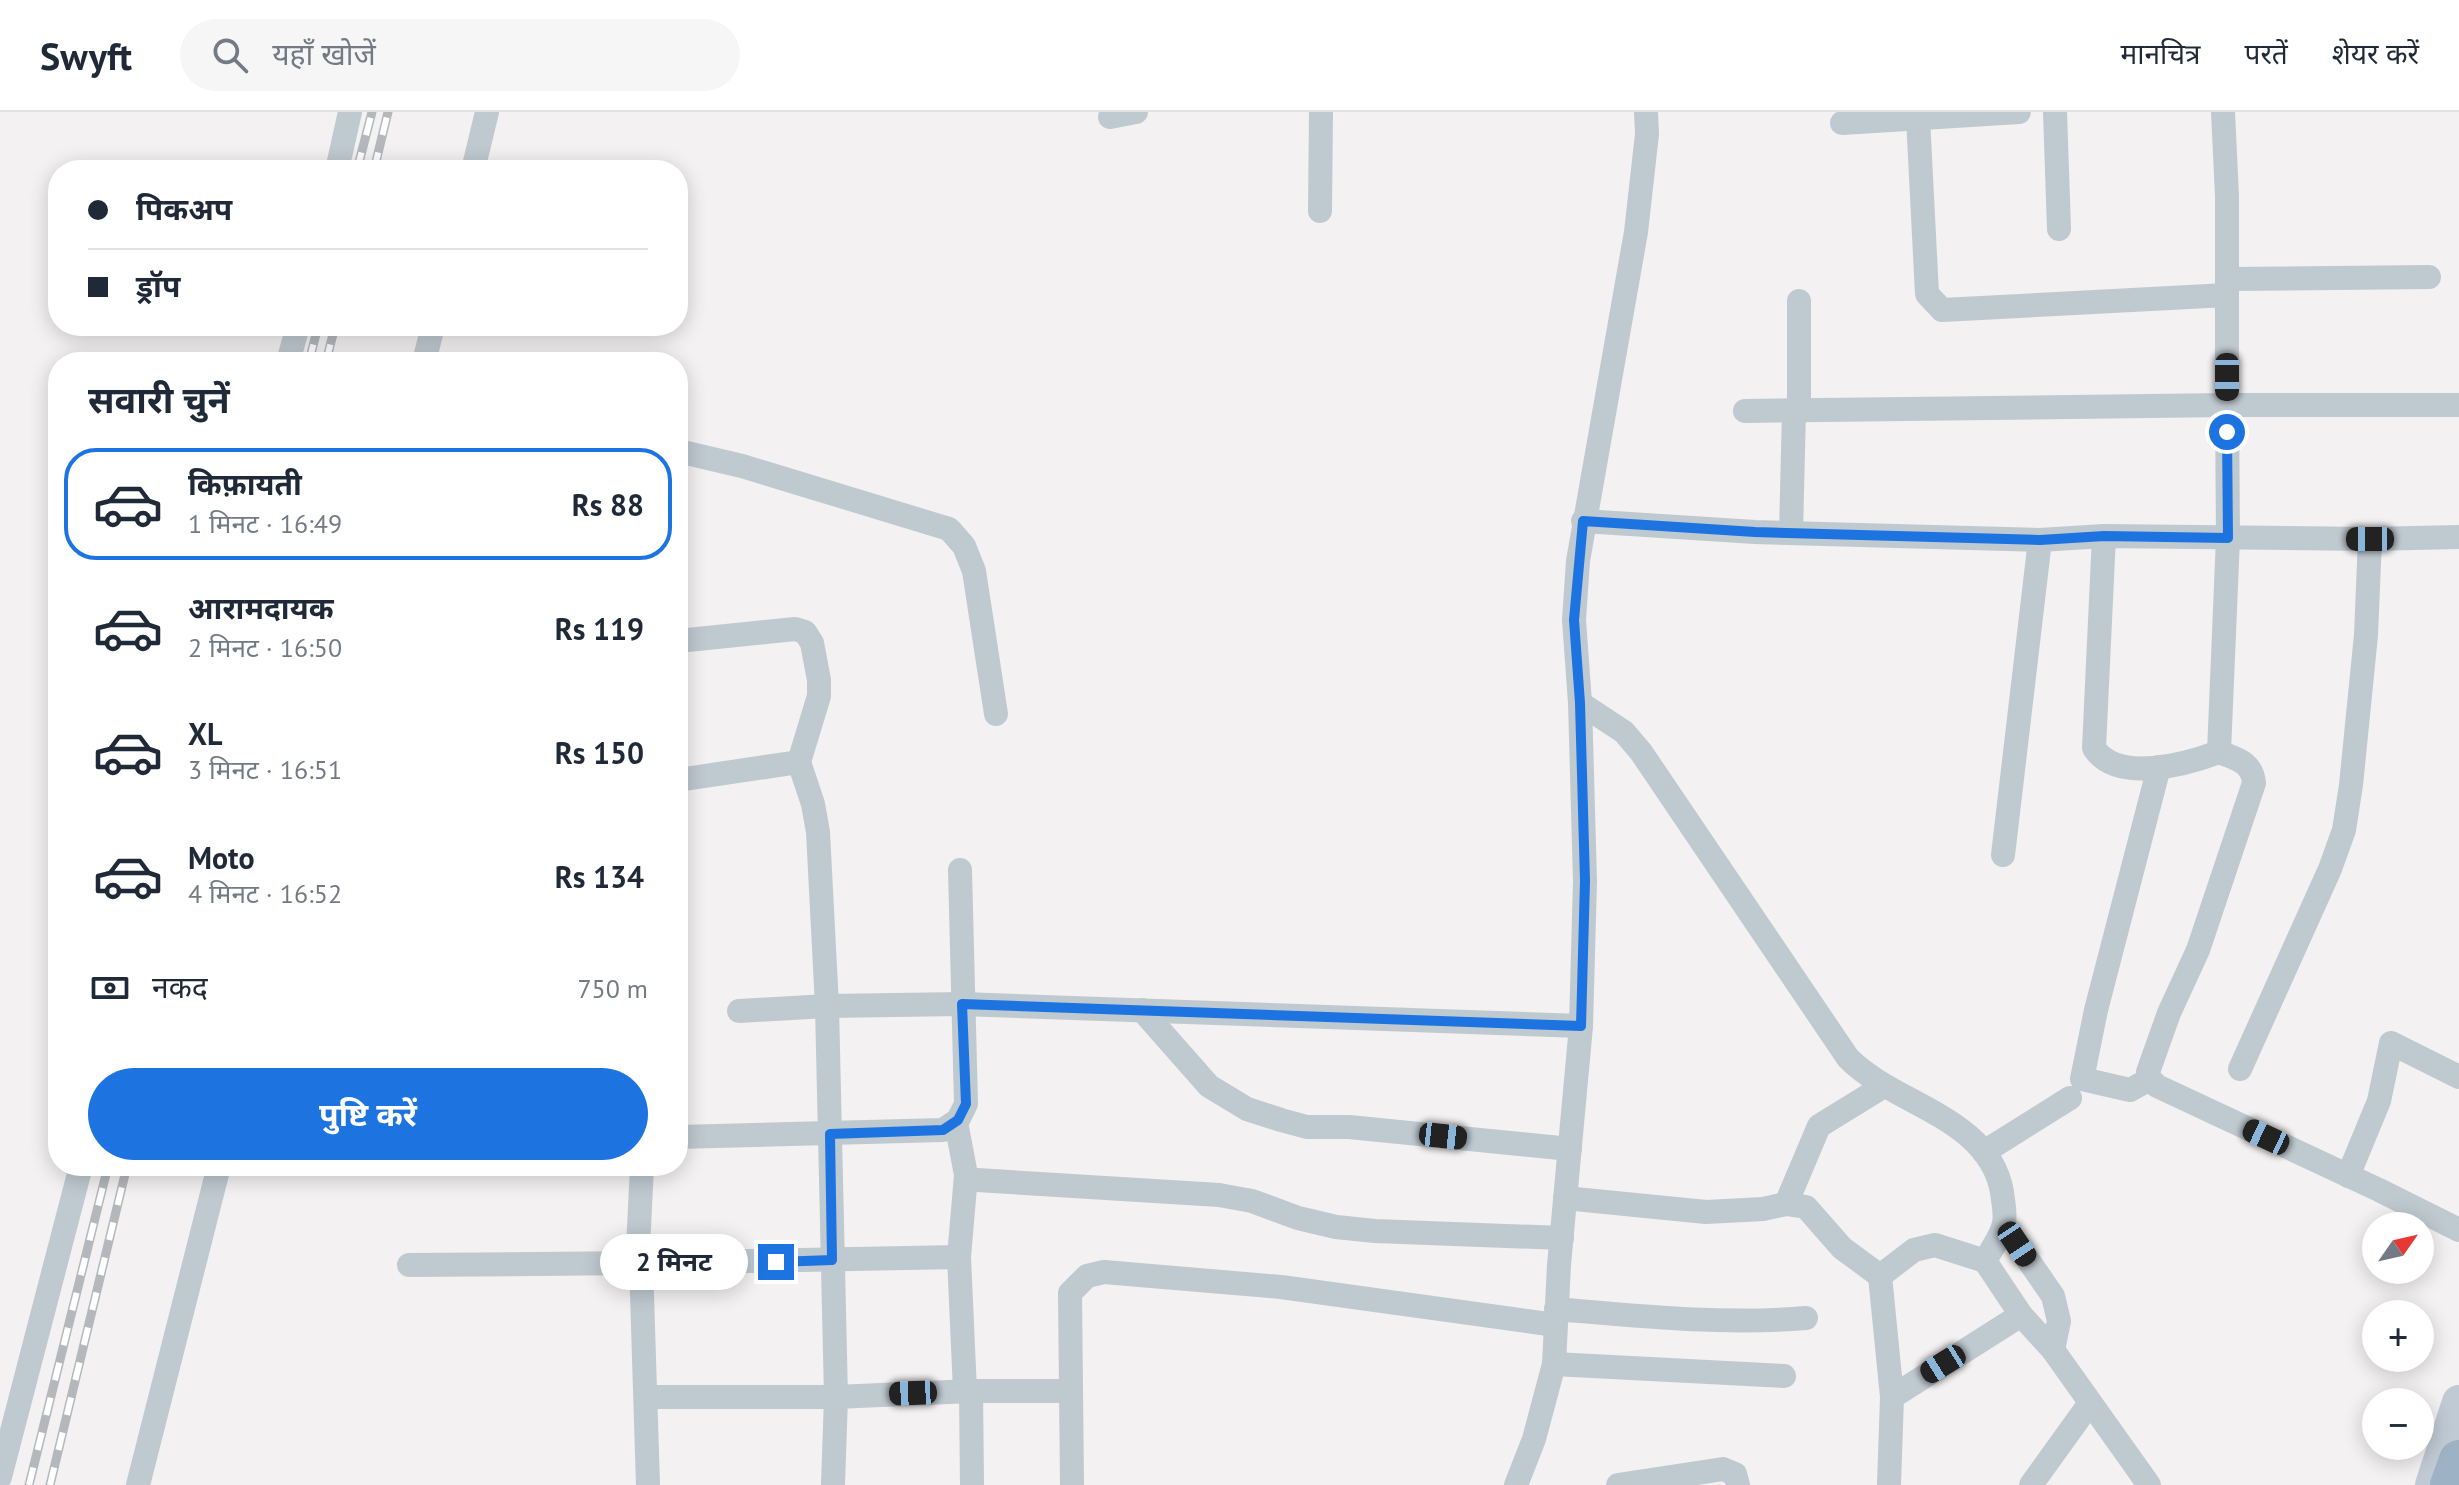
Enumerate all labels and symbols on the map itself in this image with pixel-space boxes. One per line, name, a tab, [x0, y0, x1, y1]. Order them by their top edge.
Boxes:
car	[2215, 353, 2239, 401]
route start	[2209, 414, 2245, 450]
car	[2346, 527, 2394, 551]
car	[2239, 1116, 2293, 1158]
car	[1418, 1122, 1468, 1150]
north arrow	[2362, 1212, 2434, 1284]
car	[1994, 1217, 2040, 1271]
callout: 2 मिनट	[600, 1234, 748, 1290]
route end	[758, 1244, 794, 1280]
car	[1916, 1341, 1970, 1387]
car	[889, 1380, 937, 1406]

